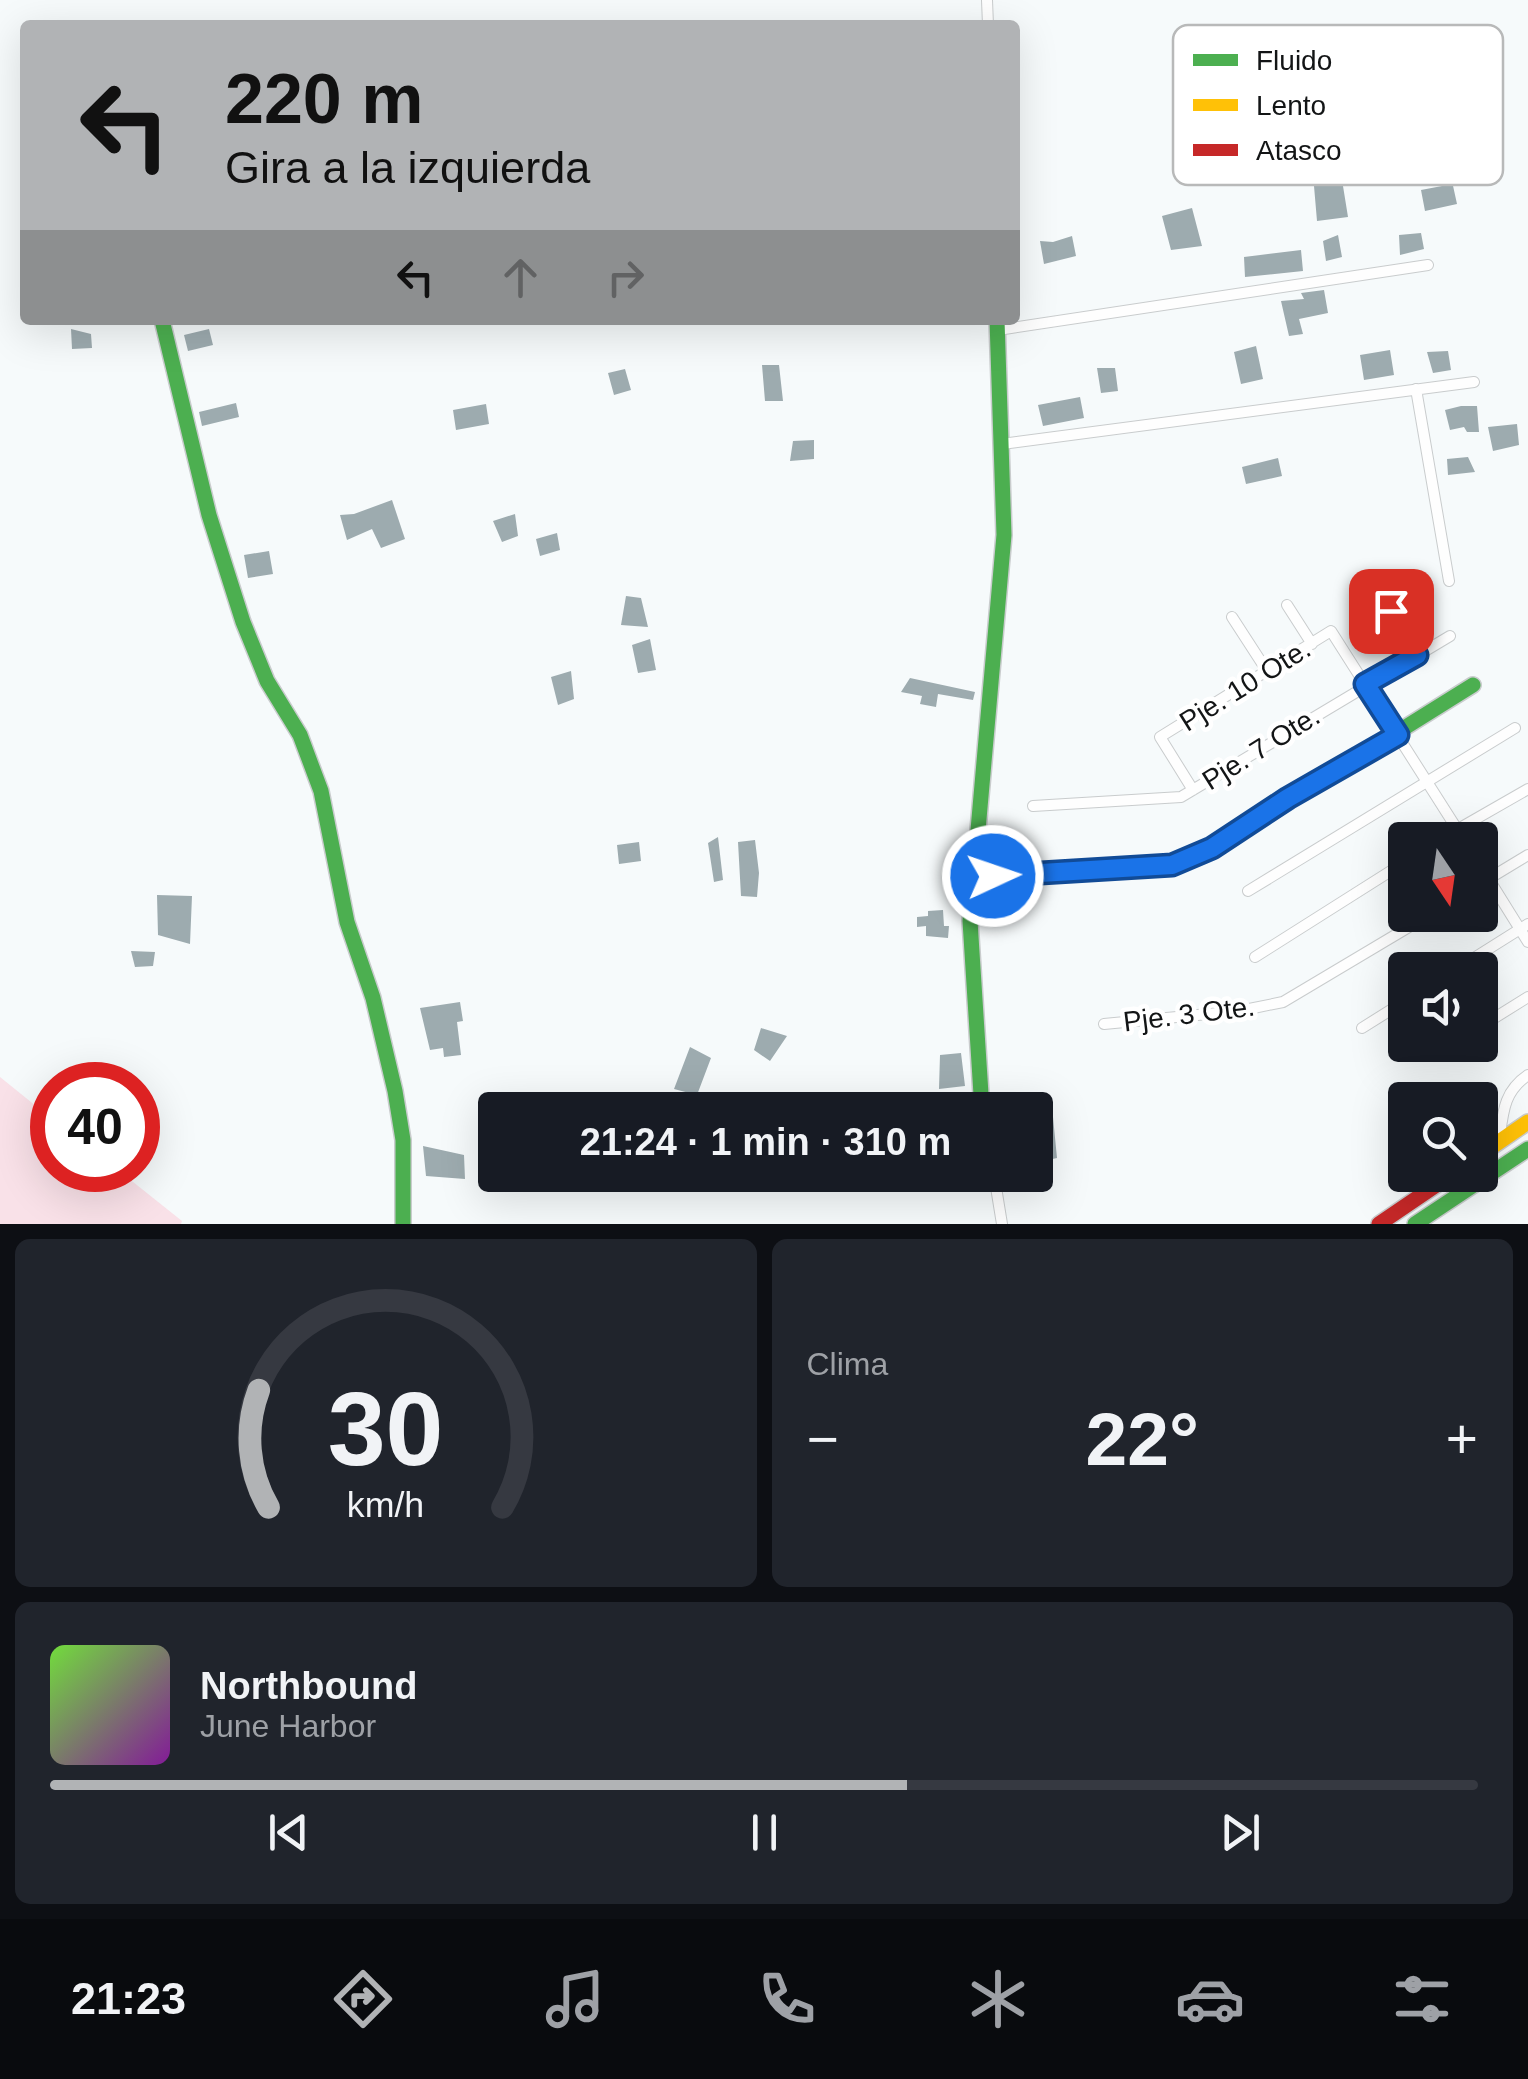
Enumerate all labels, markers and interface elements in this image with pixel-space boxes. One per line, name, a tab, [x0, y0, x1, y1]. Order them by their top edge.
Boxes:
legend	[1173, 25, 1503, 185]
text: Fluido	[1256, 45, 1332, 76]
icon: left	[60, 60, 190, 190]
text: 220 m	[225, 60, 423, 138]
text: Lento	[1256, 90, 1326, 121]
text: Atasco	[1256, 135, 1342, 166]
text: Gira a la izquierda	[225, 142, 590, 193]
icon: left	[388, 250, 443, 305]
icon: ahead	[493, 250, 548, 305]
icon: right	[598, 250, 653, 305]
pin	[1349, 569, 1434, 654]
icon: arrive	[1364, 584, 1419, 639]
street label: Pje. 10 Ote.	[1174, 633, 1316, 737]
street label: Pje. 7 Ote.	[1197, 700, 1325, 796]
north arrow	[1388, 822, 1498, 932]
map controls	[1388, 822, 1498, 1192]
position arrow	[941, 824, 1045, 928]
button: sound	[1388, 952, 1498, 1062]
street label: Pje. 3 Ote.	[1121, 991, 1257, 1037]
speed limit sign: 40	[30, 1062, 160, 1192]
button: search	[1388, 1082, 1498, 1192]
text: 21:24 · 1 min · 310 m	[580, 1121, 951, 1163]
text: Clima	[807, 1346, 888, 1382]
text: 30	[328, 1371, 444, 1487]
text: 22°	[1086, 1397, 1199, 1481]
text: −	[807, 1408, 839, 1470]
text: +	[1446, 1408, 1478, 1470]
text: km/h	[347, 1485, 424, 1525]
text: Northbound	[200, 1665, 417, 1707]
text: June Harbor	[200, 1708, 376, 1744]
icon: previous	[261, 1805, 316, 1860]
icon: pause	[737, 1805, 792, 1860]
icon: next	[1213, 1805, 1268, 1860]
icon: directions	[328, 1964, 398, 2034]
icon: music	[540, 1964, 610, 2034]
icon: phone	[752, 1964, 822, 2034]
icon: climate	[963, 1964, 1033, 2034]
icon: car	[1175, 1964, 1245, 2034]
icon: filters	[1387, 1964, 1457, 2034]
text: 21:23	[71, 1973, 186, 2024]

